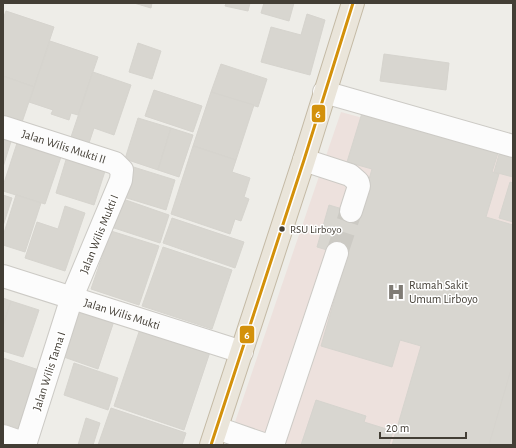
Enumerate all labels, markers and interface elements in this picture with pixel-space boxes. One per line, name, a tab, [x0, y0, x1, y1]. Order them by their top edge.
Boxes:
line badge: 6	[311, 104, 326, 123]
text: 6	[315, 109, 321, 120]
street label: Jalan Wilis Mukti II	[20, 127, 107, 166]
street label: Jalan Wilis Mukti I	[78, 193, 120, 275]
marker: RSU Lirboyo	[277, 224, 287, 234]
place label: RSU Lirboyo	[290, 224, 342, 235]
place label: Rumah Sakit Umum Lirboyo	[409, 279, 478, 306]
hospital icon: Rumah Sakit Umum Lirboyo	[386, 282, 406, 302]
street label: Jalan Wilis Mukti	[83, 296, 162, 332]
line badge: 6	[239, 325, 255, 344]
street label: Jalan Wilis Tama I	[31, 330, 67, 412]
text: 6	[244, 330, 250, 341]
scale bar	[380, 414, 466, 440]
text: 20 m	[386, 422, 409, 434]

